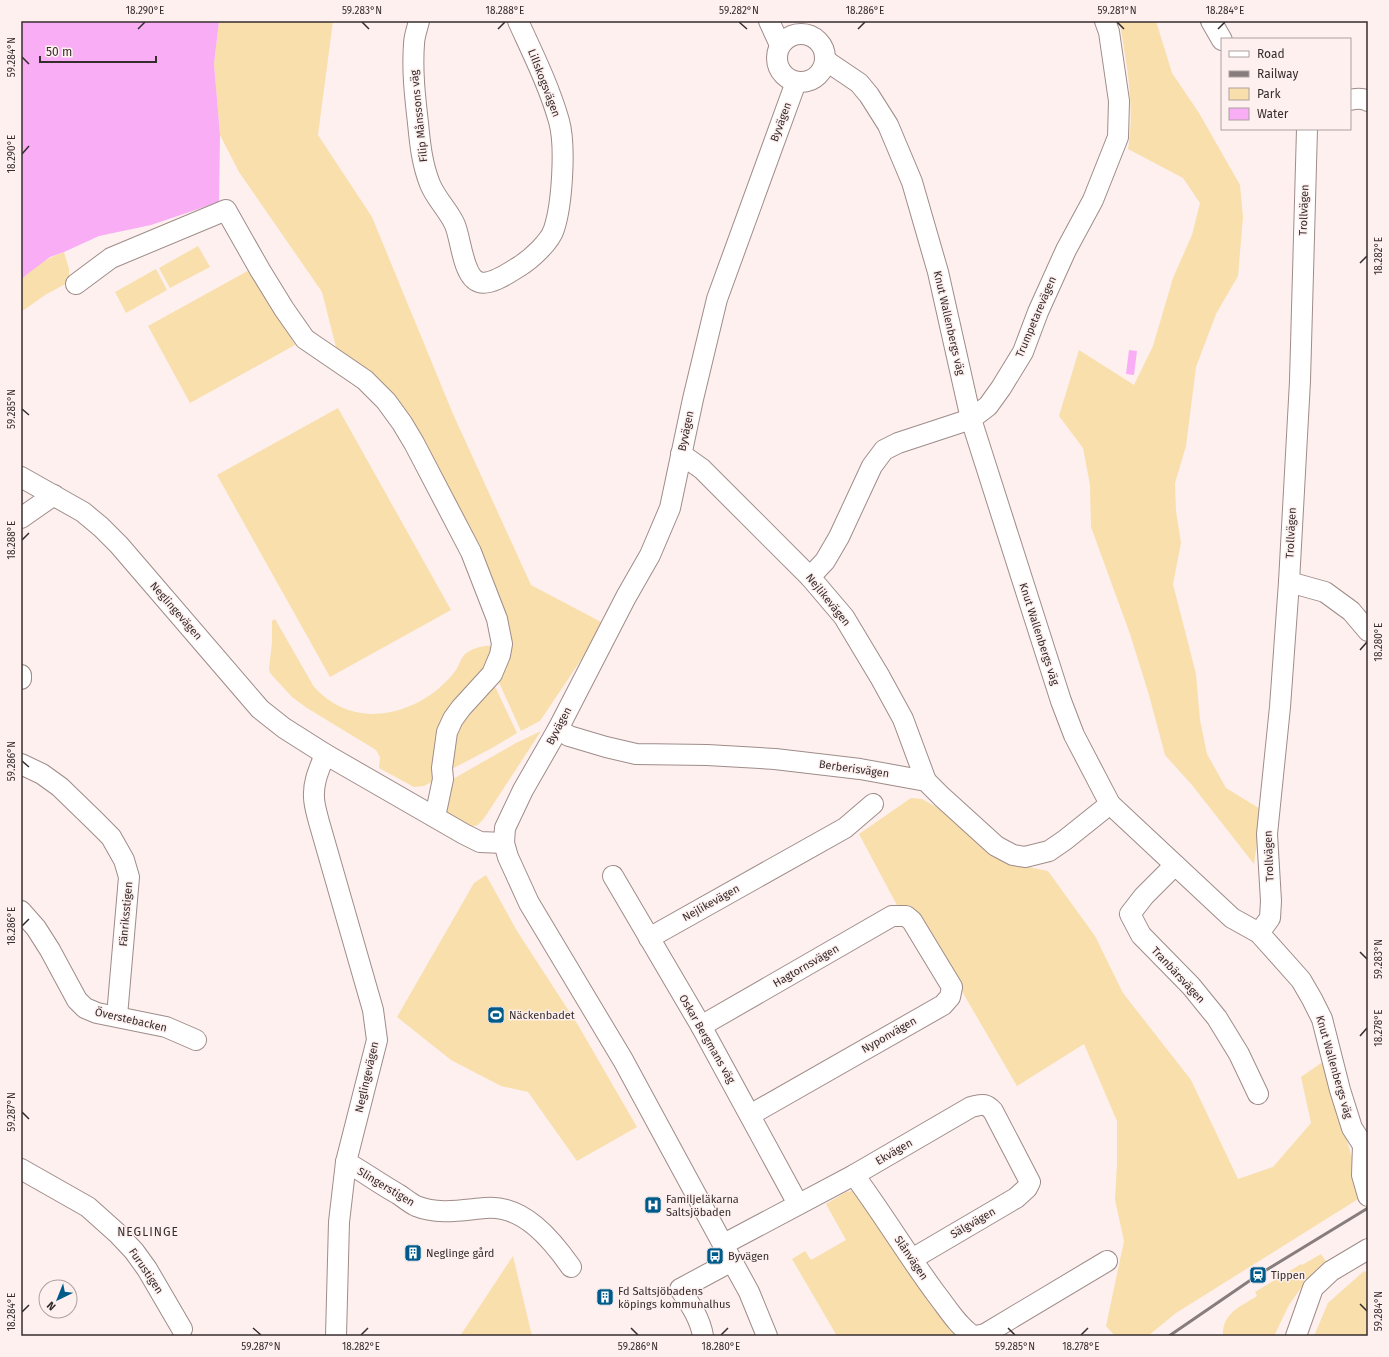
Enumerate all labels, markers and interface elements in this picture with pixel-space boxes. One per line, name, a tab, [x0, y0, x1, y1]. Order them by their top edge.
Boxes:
text: 18.290°E	[126, 5, 164, 17]
text: 59.283°N	[342, 5, 382, 17]
text: 18.288°E	[486, 5, 524, 17]
text: 59.282°N	[719, 5, 759, 17]
text: 18.286°E	[846, 5, 884, 17]
text: 59.281°N	[1097, 5, 1137, 17]
text: 18.284°E	[1206, 5, 1244, 17]
text: 59.284°N	[6, 37, 18, 77]
scale bar	[40, 38, 156, 64]
legend	[1221, 38, 1351, 130]
text: 50 m	[46, 45, 72, 59]
street label: Lillskogsvägen	[525, 47, 563, 119]
text: Road	[1257, 47, 1285, 61]
text: Railway	[1257, 67, 1298, 81]
street label: Filip Månssons väg	[408, 69, 430, 163]
text: Park	[1257, 87, 1281, 101]
street label: Byvägen	[768, 100, 794, 144]
text: Water	[1257, 107, 1289, 121]
text: 18.290°E	[6, 135, 18, 173]
street label: Trollvägen	[1297, 184, 1311, 236]
text: 18.282°E	[1373, 237, 1385, 275]
street label: Knut Wallenbergs väg	[931, 270, 967, 377]
street label: Trumpetarevägen	[1013, 275, 1059, 359]
text: 59.285°N	[6, 389, 18, 429]
street label: Byvägen	[675, 409, 697, 453]
street label: Trollvägen	[1283, 507, 1299, 559]
text: 18.288°E	[6, 521, 18, 559]
street label: Nejlikevägen	[803, 571, 853, 629]
street label: Neglingevägen	[147, 579, 205, 643]
street label: Knut Wallenbergs väg	[1016, 581, 1062, 687]
text: 18.280°E	[1373, 623, 1385, 661]
street label: Byvägen	[544, 705, 574, 747]
text: 59.286°N	[6, 741, 18, 781]
street label: Berberisvägen	[818, 758, 890, 780]
street label: Trollvägen	[1262, 830, 1276, 882]
street label: Fänriksstigen	[117, 881, 135, 947]
street label: Nejlikevägen	[680, 882, 742, 924]
text: 18.286°E	[6, 907, 18, 945]
text: 59.283°N	[1373, 939, 1385, 979]
street label: Hagtornsvägen	[771, 942, 841, 990]
street label: Tranbärsvägen	[1149, 944, 1207, 1006]
street label: Oskar Bergmans väg	[676, 992, 738, 1086]
street label: Överstebacken	[94, 1004, 169, 1035]
sports icon: Näckenbadet	[486, 1005, 506, 1025]
place label: Näckenbadet	[509, 1009, 575, 1022]
text: 18.278°E	[1373, 1009, 1385, 1047]
street label: Nyponvägen	[859, 1014, 919, 1056]
street label: Knut Wallenbergs väg	[1313, 1014, 1355, 1120]
street label: Neglingevägen	[353, 1040, 381, 1114]
text: 59.287°N	[6, 1092, 18, 1132]
street label: Ekvägen	[873, 1136, 915, 1168]
street label: Slingerstigen	[355, 1165, 417, 1209]
place label: Familjeläkarna Saltsjöbaden	[666, 1193, 739, 1219]
hospital icon: Familjeläkarna Saltsjöbaden	[643, 1195, 663, 1215]
street label: Sälgvägen	[948, 1205, 998, 1241]
district label: NEGLINGE	[117, 1225, 179, 1239]
street label: Slånvägen	[891, 1233, 931, 1283]
building icon: Neglinge gård	[403, 1243, 423, 1263]
street label: Furustigen	[126, 1246, 166, 1296]
bus stop icon: Byvägen	[705, 1246, 725, 1266]
place label: Neglinge gård	[426, 1247, 494, 1260]
place label: Byvägen	[728, 1250, 769, 1263]
station icon: Tippen	[1248, 1265, 1268, 1285]
place label: Tippen	[1271, 1269, 1305, 1282]
north arrow	[38, 1279, 78, 1319]
place label: Fd Saltsjöbadens köpings kommunalhus	[618, 1285, 730, 1311]
building icon: Fd Saltsjöbadens köpings kommunalhus	[595, 1287, 615, 1307]
text: 59.284°N	[1373, 1291, 1385, 1331]
text: 18.284°E	[6, 1293, 18, 1331]
text: N	[44, 1299, 59, 1313]
text: 59.287°N	[241, 1341, 281, 1353]
text: 18.282°E	[342, 1341, 380, 1353]
text: 59.286°N	[618, 1341, 658, 1353]
text: 18.280°E	[702, 1341, 740, 1353]
text: 59.285°N	[995, 1341, 1035, 1353]
text: 18.278°E	[1062, 1341, 1100, 1353]

